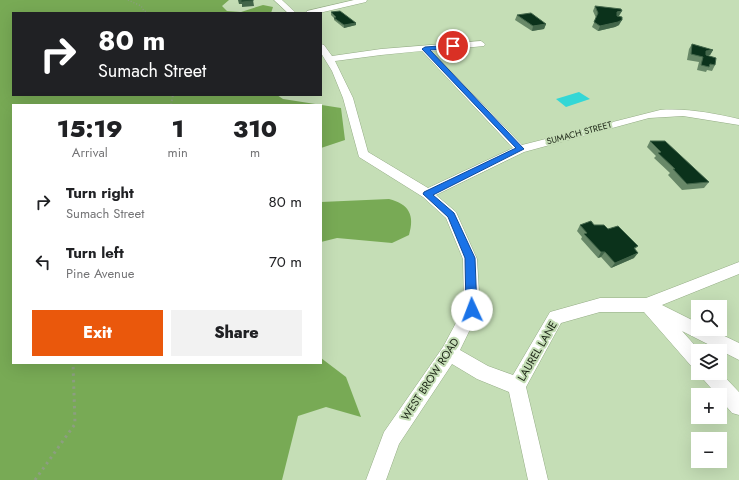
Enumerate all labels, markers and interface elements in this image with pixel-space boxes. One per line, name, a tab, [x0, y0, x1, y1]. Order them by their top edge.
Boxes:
text: 80 m	[98, 20, 165, 61]
icon: right	[32, 28, 84, 80]
pin	[436, 29, 470, 63]
icon: arrive	[442, 35, 464, 57]
text: Sumach Street	[98, 58, 206, 84]
text: 15:19	[57, 111, 123, 146]
text: 1	[171, 111, 184, 146]
text: 310	[233, 111, 277, 146]
street label: SUMACH STREET	[545, 117, 614, 147]
text: Arrival	[72, 143, 108, 162]
text: min	[168, 143, 188, 162]
text: m	[250, 143, 260, 162]
text: Turn right	[66, 182, 134, 204]
icon: right	[32, 191, 54, 213]
text: 80 m	[269, 191, 302, 213]
text: Sumach Street	[66, 204, 144, 223]
text: Turn left	[66, 242, 124, 264]
icon: left	[32, 251, 54, 273]
text: 70 m	[269, 251, 302, 273]
text: Pine Avenue	[66, 264, 134, 283]
position arrow	[451, 289, 493, 331]
map controls	[691, 300, 727, 468]
button: search	[691, 300, 727, 336]
button: Exit	[32, 310, 163, 356]
button: Share	[171, 310, 302, 356]
street label: LAUREL LANE	[513, 318, 561, 384]
street label: WEST BROW ROAD	[397, 334, 463, 423]
button: layers	[691, 344, 727, 380]
button: +	[691, 388, 727, 424]
button: −	[691, 432, 727, 468]

